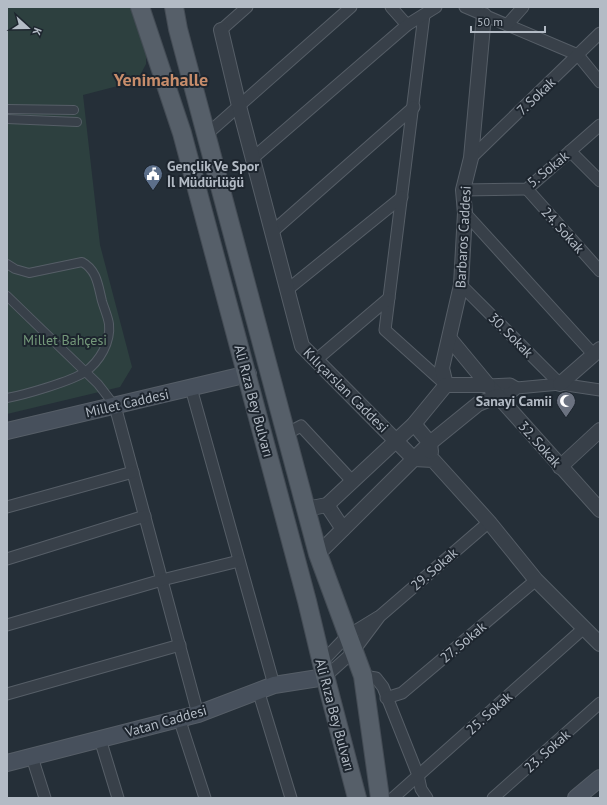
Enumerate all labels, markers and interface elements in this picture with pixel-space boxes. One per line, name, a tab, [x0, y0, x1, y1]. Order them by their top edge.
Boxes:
north arrow	[8, 8, 48, 48]
scale bar	[471, 8, 545, 34]
text: 50 m	[477, 14, 503, 29]
text: K	[30, 26, 45, 37]
district label: Yenimahalle	[113, 68, 208, 91]
street label: 7. Sokak	[513, 73, 559, 119]
street label: 5. Sokak	[523, 147, 573, 191]
place label: Gençlik Ve Spor İl Müdürlüğü	[167, 157, 259, 191]
public building icon: Gençlik Ve Spor İl Müdürlüğü	[142, 163, 164, 191]
street label: Barbaros Caddesi	[451, 185, 475, 289]
street label: 24. Sokak	[538, 203, 589, 257]
street label: 30. Sokak	[485, 309, 537, 361]
park label: Millet Bahçesi	[23, 331, 107, 349]
street label: Ali Rıza Bey Bulvarı	[230, 343, 278, 459]
street label: Kılıçarslan Caddesi	[300, 344, 392, 436]
street label: Millet Caddesi	[84, 385, 170, 421]
mosque icon: Sanayi Camii	[555, 390, 577, 418]
place label: Sanayi Camii	[476, 392, 552, 410]
street label: 32. Sokak	[515, 417, 566, 471]
street label: 29. Sokak	[407, 544, 461, 594]
street label: 27. Sokak	[436, 617, 490, 666]
street label: Ali Rıza Bey Bulvarı	[311, 657, 359, 773]
street label: 25. Sokak	[462, 687, 516, 738]
street label: Vatan Caddesi	[122, 701, 209, 741]
street label: 23. Sokak	[520, 725, 574, 776]

